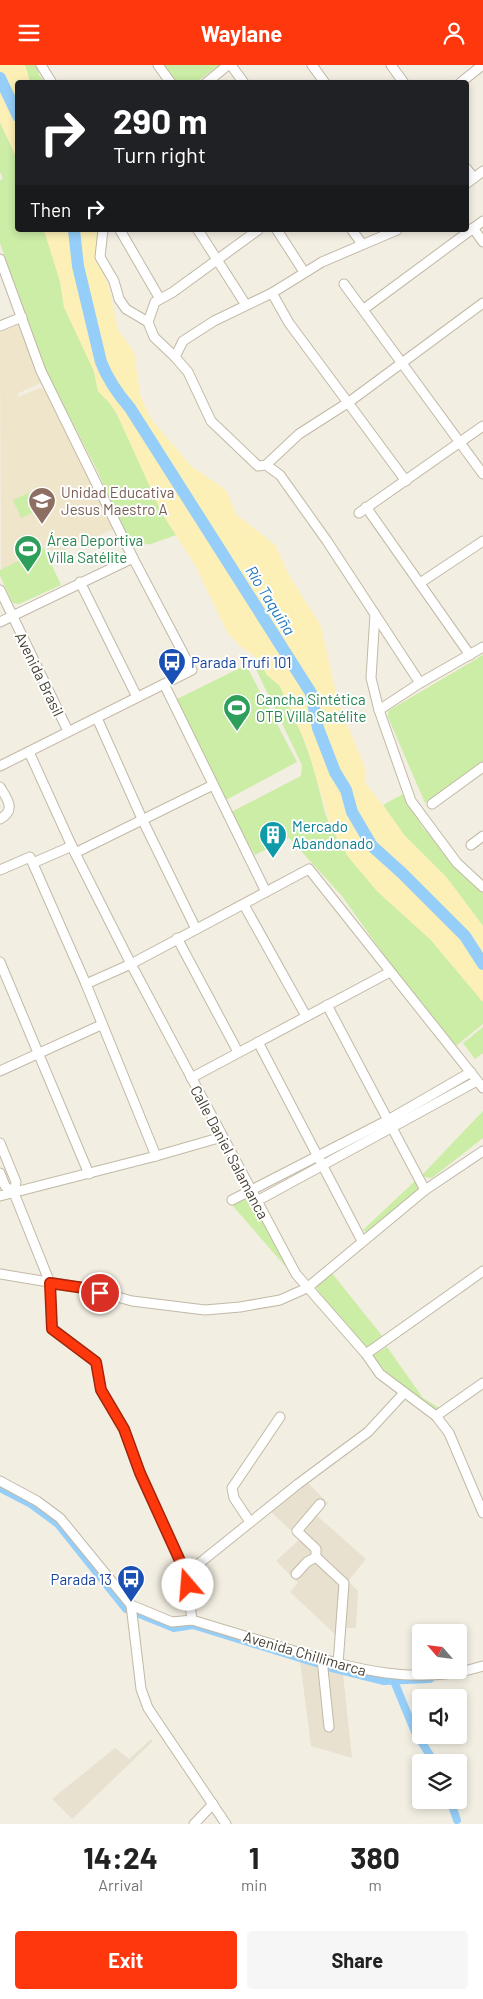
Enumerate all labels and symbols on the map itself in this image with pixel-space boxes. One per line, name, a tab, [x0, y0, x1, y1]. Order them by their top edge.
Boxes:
place label: Unidad Educativa Jesus Maestro A	[61, 483, 174, 518]
school or university icon: Unidad Educativa Jesus Maestro A	[27, 486, 57, 525]
place label: Área Deportiva Villa Satélite	[47, 531, 143, 566]
sports icon: Área Deportiva Villa Satélite	[13, 534, 43, 573]
water label: Río Taquiña	[242, 562, 300, 638]
street label: Avenida Brasil	[12, 629, 68, 719]
bus stop icon: Parada Trufi 101	[157, 647, 187, 686]
place label: Parada Trufi 101	[191, 653, 291, 671]
place label: Cancha Sintética OTB Villa Satélite	[256, 690, 366, 725]
sports icon: Cancha Sintética OTB Villa Satélite	[222, 693, 252, 732]
place label: Mercado Abandonado	[292, 817, 373, 852]
building icon: Mercado Abandonado	[258, 820, 288, 859]
street label: Calle Daniel Salamanca	[187, 1082, 273, 1222]
pin	[79, 1272, 121, 1314]
position arrow	[161, 1558, 213, 1610]
bus stop icon: Parada 13	[116, 1564, 146, 1603]
place label: Parada 13	[51, 1570, 112, 1588]
north arrow	[412, 1624, 468, 1679]
street label: Avenida Chillimarca	[241, 1627, 369, 1679]

